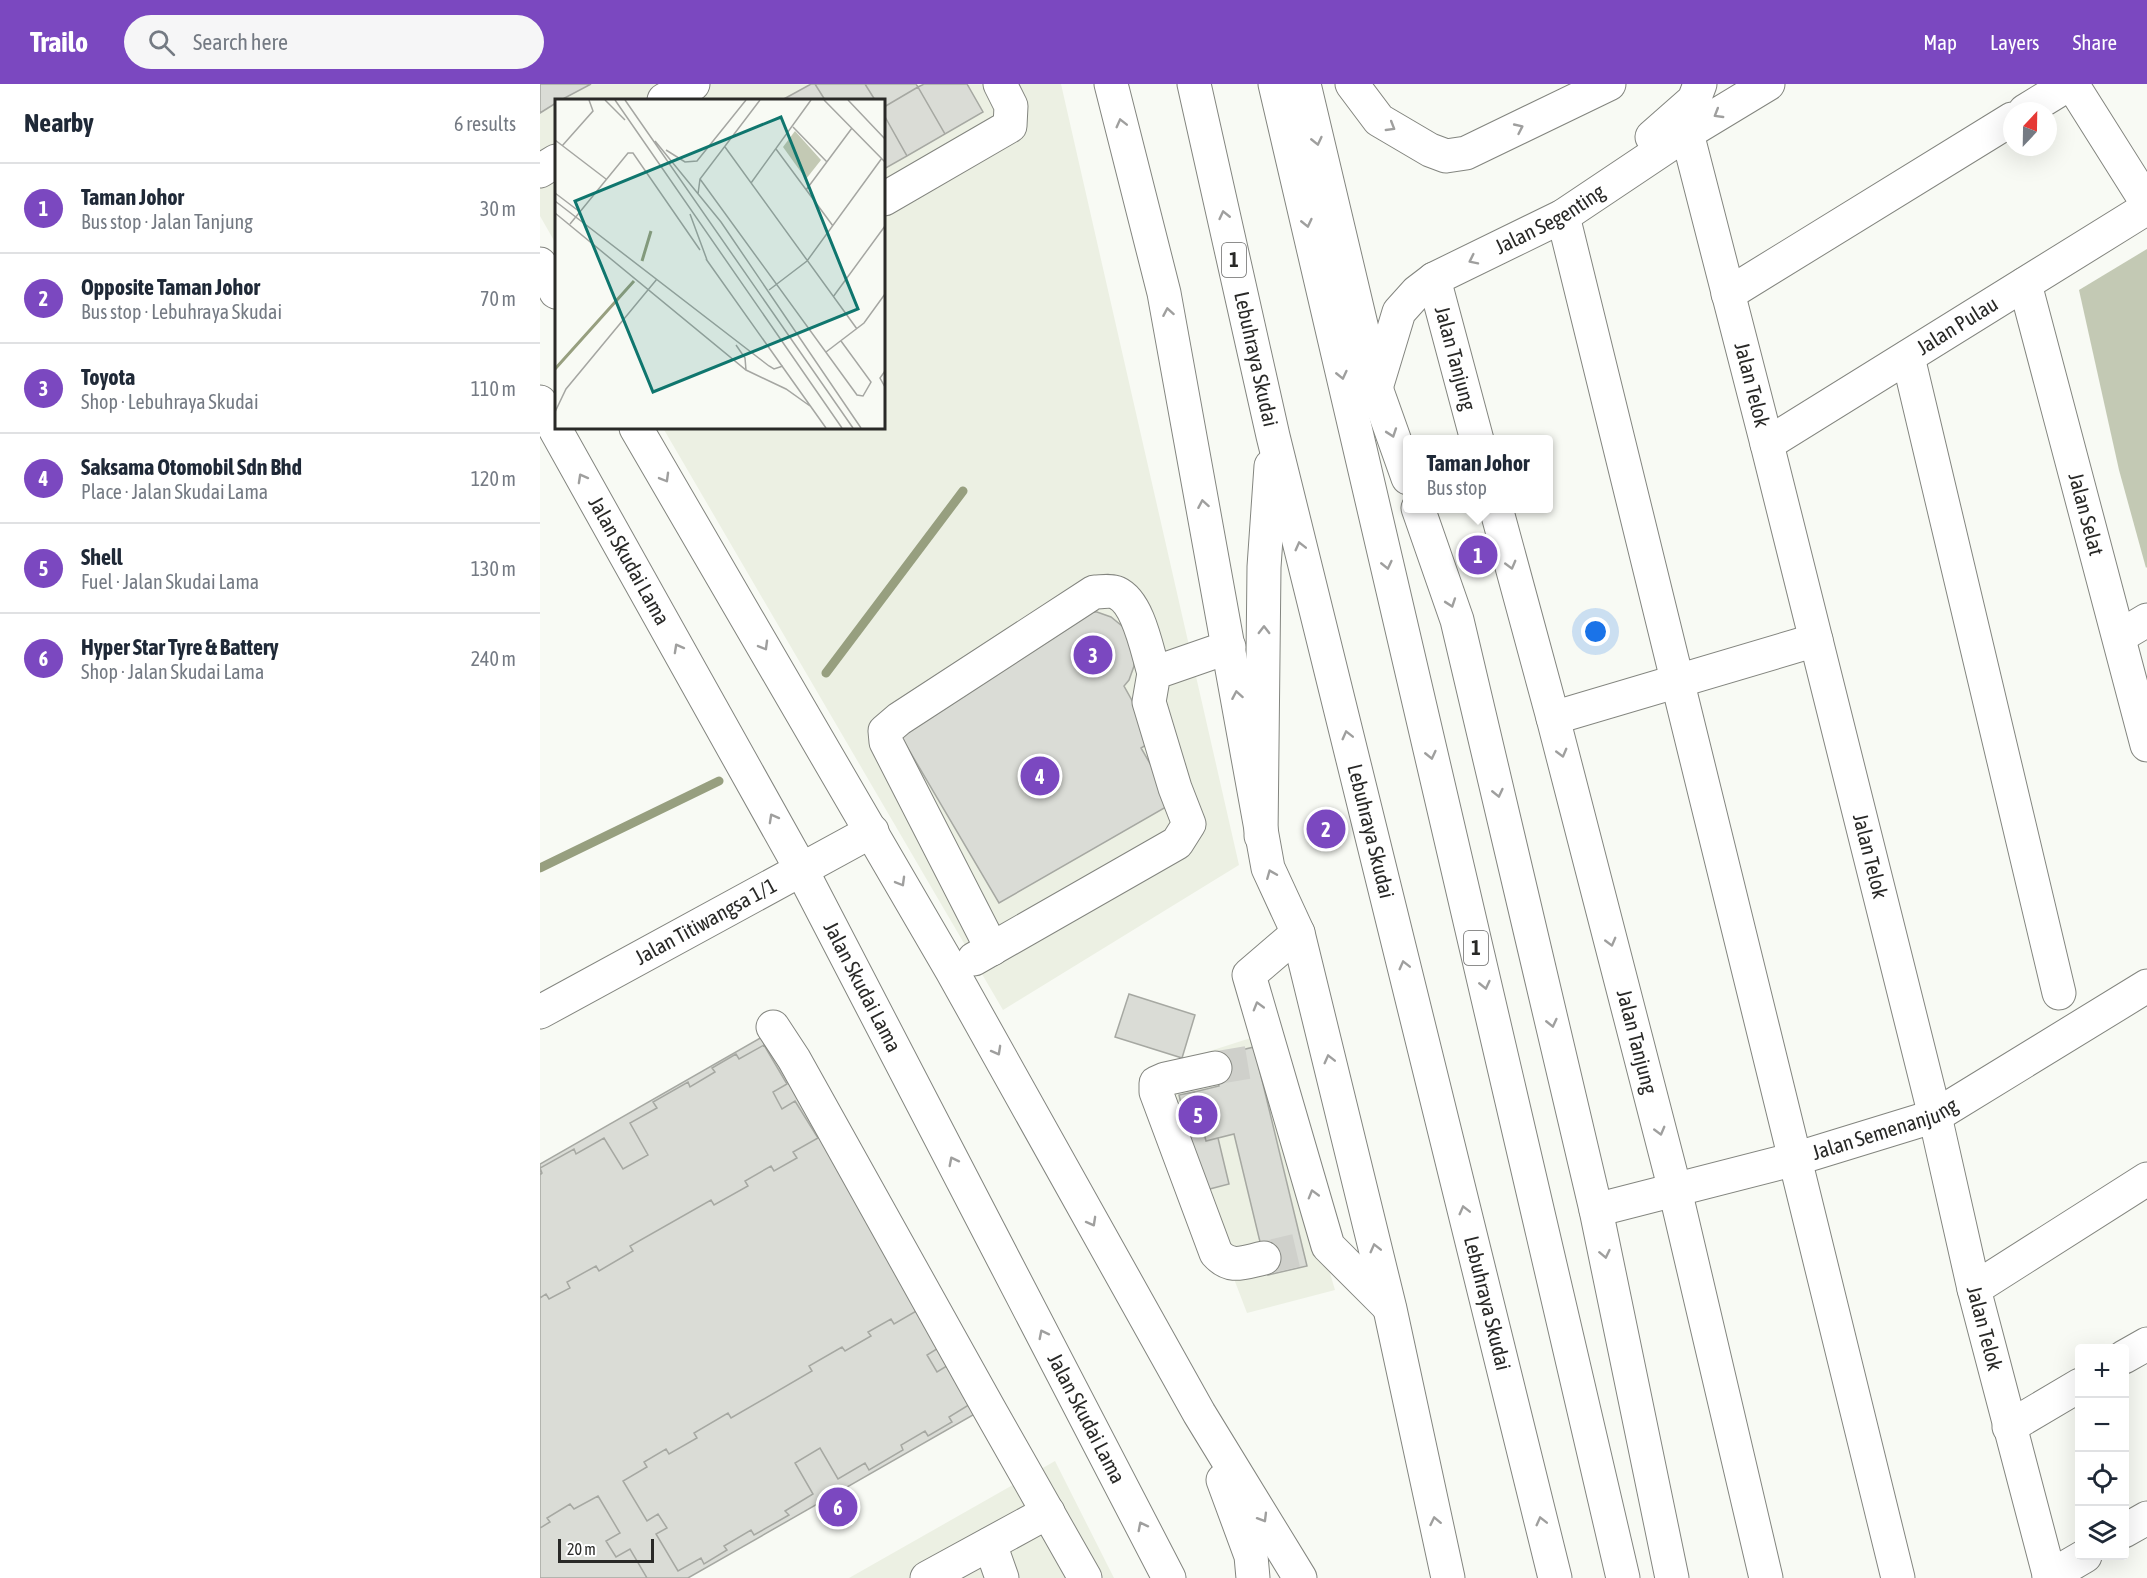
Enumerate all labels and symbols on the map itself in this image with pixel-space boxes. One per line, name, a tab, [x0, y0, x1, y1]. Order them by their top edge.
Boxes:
inset map	[555, 99, 885, 429]
north arrow	[2003, 102, 2057, 156]
one-way arrow	[1714, 107, 1724, 119]
one-way arrow	[1115, 118, 1128, 128]
one-way arrow	[1385, 119, 1395, 131]
one-way arrow	[1512, 123, 1523, 135]
one-way arrow	[1310, 136, 1323, 146]
street label: Jalan Segenting	[1491, 179, 1609, 258]
one-way arrow	[1218, 211, 1231, 221]
one-way arrow	[1299, 218, 1312, 228]
road number: 1	[1222, 243, 1246, 277]
one-way arrow	[1468, 253, 1479, 265]
street label: Lebuhraya Skudai	[1230, 289, 1283, 429]
street label: Jalan Pulau	[1912, 291, 2002, 359]
street label: Jalan Tanjung	[1431, 303, 1482, 413]
one-way arrow	[1162, 307, 1175, 317]
street label: Jalan Telok	[1730, 339, 1775, 430]
one-way arrow	[1335, 370, 1348, 380]
one-way arrow	[1384, 427, 1397, 438]
street label: Jalan Selat	[2064, 470, 2109, 558]
one-way arrow	[658, 472, 669, 482]
one-way arrow	[578, 474, 589, 484]
street label: Jalan Skudai Lama	[584, 492, 675, 629]
one-way arrow	[1197, 499, 1210, 509]
pin: 1	[1458, 532, 1498, 578]
one-way arrow	[1295, 541, 1308, 551]
one-way arrow	[1379, 559, 1392, 569]
one-way arrow	[1504, 559, 1516, 570]
one-way arrow	[1444, 597, 1457, 608]
your location	[1581, 617, 1610, 646]
one-way arrow	[1258, 626, 1270, 635]
pin: 3	[1074, 632, 1112, 678]
one-way arrow	[756, 640, 768, 650]
one-way arrow	[673, 644, 685, 654]
one-way arrow	[1231, 691, 1244, 701]
one-way arrow	[1341, 730, 1354, 740]
one-way arrow	[1555, 747, 1567, 758]
one-way arrow	[1424, 749, 1437, 759]
pin: 4	[1020, 754, 1060, 798]
street label: Lebuhraya Skudai	[1343, 762, 1400, 901]
one-way arrow	[1490, 787, 1503, 797]
pin: 2	[1306, 806, 1346, 852]
street label: Jalan Telok	[1849, 811, 1893, 901]
one-way arrow	[769, 814, 780, 824]
one-way arrow	[1266, 869, 1278, 880]
street label: Jalan Titiwangsa 1/1	[630, 872, 780, 969]
one-way arrow	[894, 876, 905, 886]
street label: Jalan Skudai Lama	[819, 917, 907, 1056]
road number: 1	[1464, 931, 1488, 965]
one-way arrow	[1604, 936, 1616, 947]
one-way arrow	[1398, 960, 1411, 970]
one-way arrow	[1477, 980, 1490, 990]
street label: Jalan Tanjung	[1613, 987, 1663, 1096]
one-way arrow	[1253, 1002, 1265, 1012]
one-way arrow	[1544, 1018, 1557, 1028]
one-way arrow	[990, 1045, 1001, 1055]
one-way arrow	[1323, 1054, 1336, 1064]
pin: 5	[1178, 1092, 1218, 1138]
street label: Jalan Semenanjung	[1809, 1092, 1961, 1164]
one-way arrow	[1652, 1126, 1665, 1136]
one-way arrow	[949, 1157, 960, 1167]
one-way arrow	[1308, 1189, 1320, 1199]
one-way arrow	[1458, 1205, 1471, 1215]
one-way arrow	[1085, 1215, 1096, 1226]
street label: Lebuhraya Skudai	[1460, 1233, 1516, 1373]
one-way arrow	[1370, 1244, 1383, 1254]
one-way arrow	[1598, 1249, 1611, 1259]
street label: Jalan Telok	[1963, 1283, 2008, 1373]
one-way arrow	[1038, 1330, 1050, 1341]
street label: Jalan Skudai Lama	[1043, 1349, 1131, 1487]
pin: 6	[818, 1484, 858, 1530]
one-way arrow	[1256, 1512, 1268, 1522]
one-way arrow	[1430, 1516, 1443, 1526]
one-way arrow	[1535, 1516, 1548, 1526]
one-way arrow	[1138, 1522, 1149, 1532]
scale bar	[558, 1536, 654, 1564]

